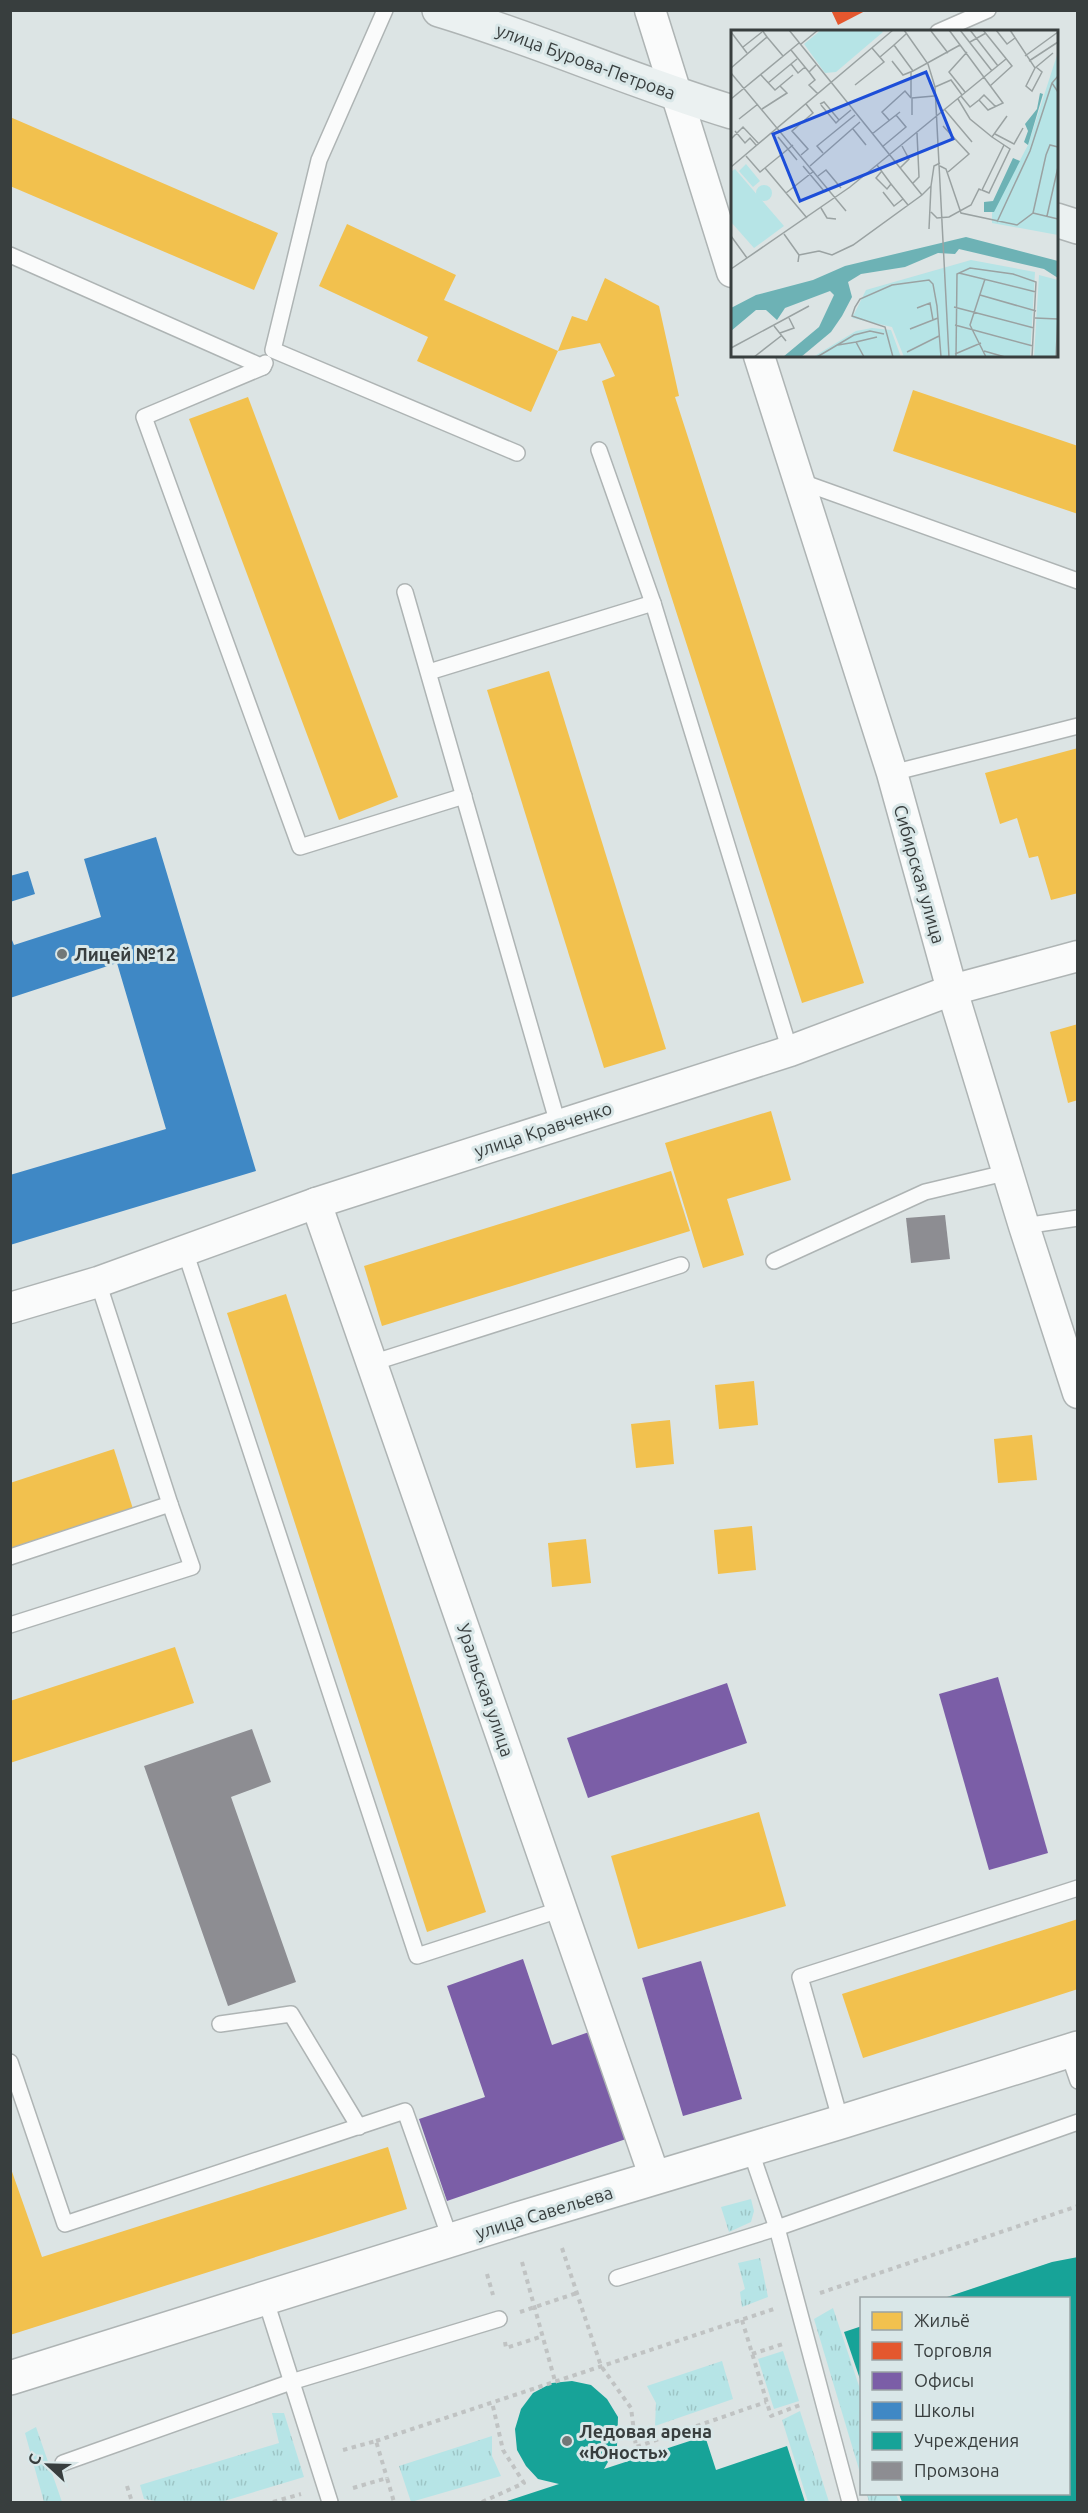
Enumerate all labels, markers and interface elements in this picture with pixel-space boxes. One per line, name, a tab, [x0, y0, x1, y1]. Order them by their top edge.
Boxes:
street label: улица Бурова-Петрова	[494, 19, 678, 103]
inset map	[731, 30, 1058, 357]
street label: Сибирская улица	[891, 802, 949, 946]
place label: Лицей №12	[74, 944, 176, 964]
marker: Лицей №12	[55, 947, 69, 961]
street label: улица Кравченко	[472, 1097, 614, 1161]
street label: Уральская улица	[454, 1621, 518, 1759]
street label: улица Савельева	[473, 2182, 615, 2242]
legend	[860, 2297, 1070, 2495]
text: Жильё	[914, 2310, 970, 2330]
text: Торговля	[914, 2340, 992, 2360]
text: Офисы	[914, 2370, 974, 2390]
text: Школы	[914, 2400, 975, 2420]
place label: Ледовая арена «Юность»	[579, 2421, 712, 2462]
text: Учреждения	[914, 2430, 1019, 2450]
marker: Ледовая арена «Юность»	[560, 2434, 574, 2448]
north arrow	[18, 2435, 78, 2495]
text: С	[24, 2451, 44, 2467]
text: Промзона	[914, 2460, 999, 2480]

